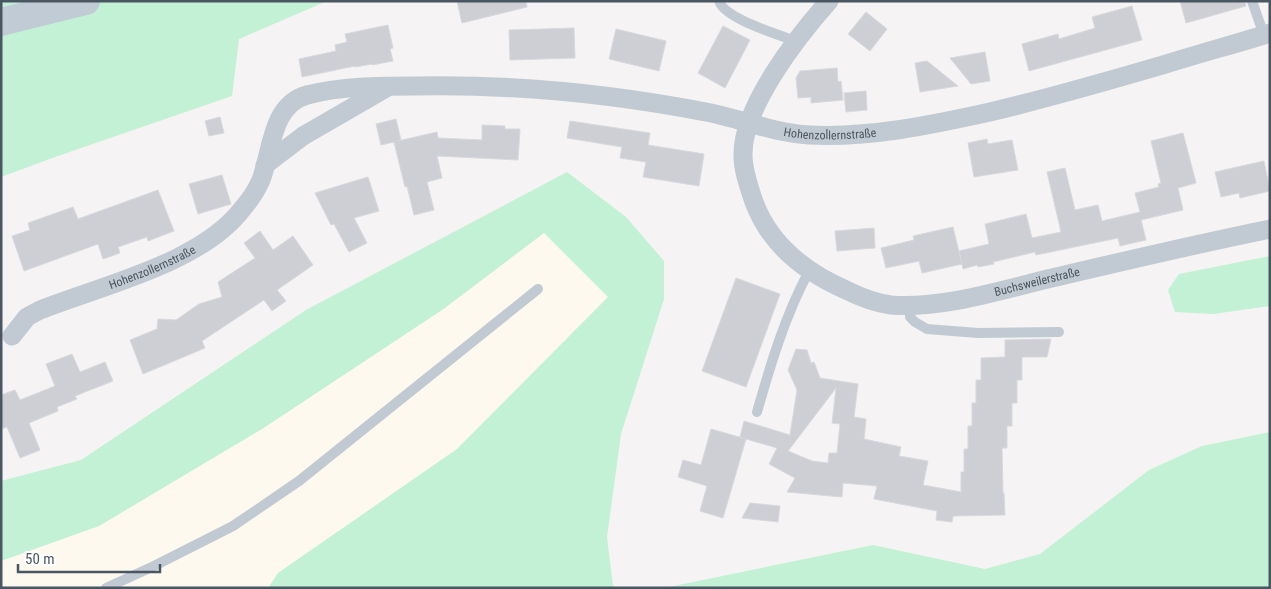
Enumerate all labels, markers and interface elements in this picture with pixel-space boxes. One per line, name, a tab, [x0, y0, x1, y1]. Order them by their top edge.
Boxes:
street label: Hohenzollernstraße	[783, 125, 877, 142]
street label: Hohenzollernstraße	[107, 242, 198, 292]
street label: Buchsweilerstraße	[993, 265, 1082, 299]
scale bar	[18, 542, 160, 574]
text: 50 m	[25, 550, 55, 568]

